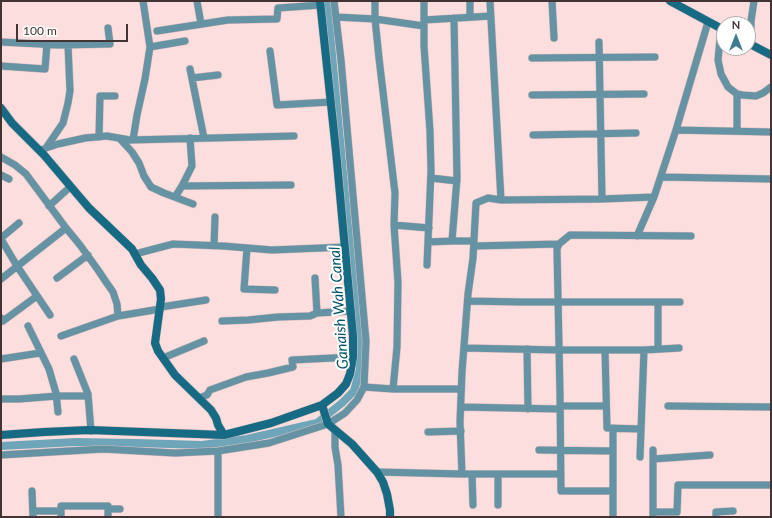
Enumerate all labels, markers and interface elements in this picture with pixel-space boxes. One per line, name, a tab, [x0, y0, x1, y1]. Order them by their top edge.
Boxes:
scale bar	[18, 16, 130, 42]
north arrow	[716, 16, 756, 56]
text: N	[732, 18, 740, 31]
text: 100 m	[23, 23, 57, 38]
water label: Ganaish Wah Canal	[326, 246, 352, 370]

